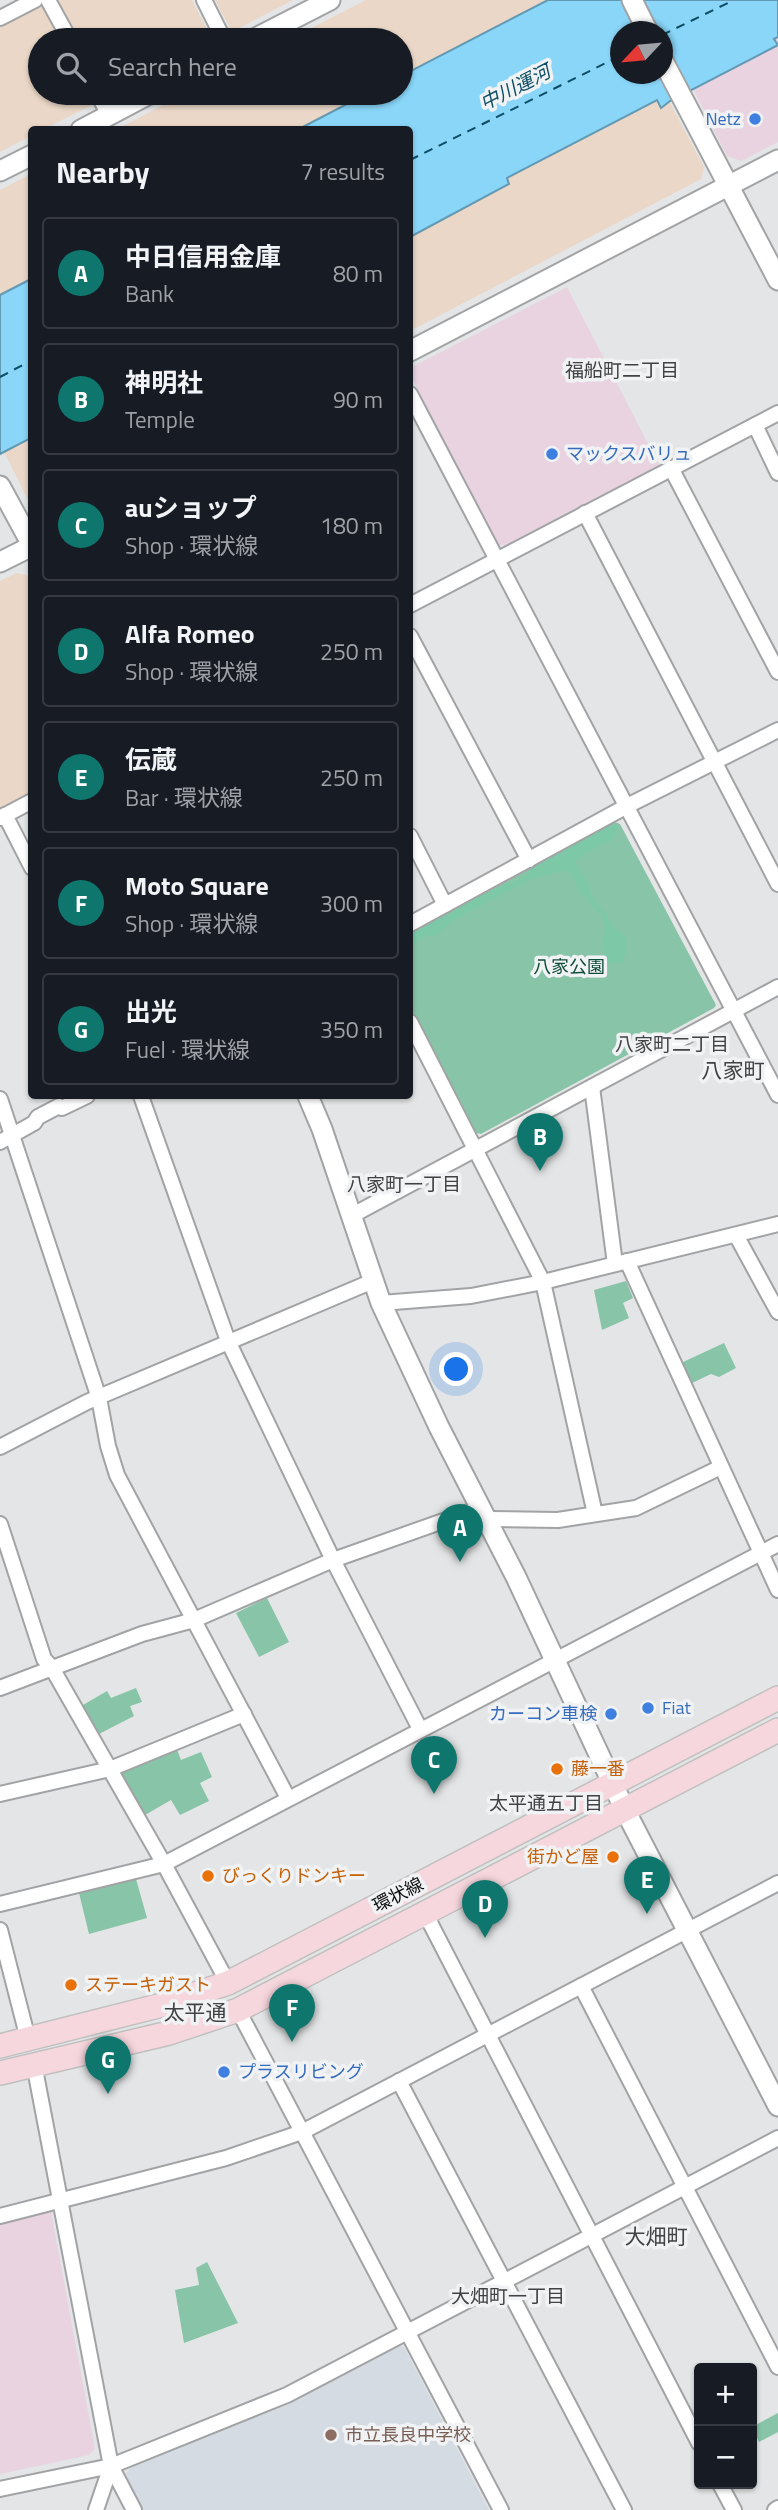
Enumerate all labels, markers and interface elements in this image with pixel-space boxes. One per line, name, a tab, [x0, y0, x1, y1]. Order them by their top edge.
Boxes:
north arrow	[610, 21, 673, 84]
search box	[28, 28, 413, 105]
text: Search here	[108, 47, 237, 86]
icon: search	[52, 48, 90, 86]
water label: 中川運河	[474, 55, 559, 117]
place label: Netz	[705, 105, 741, 132]
marker: Netz	[747, 111, 763, 127]
text: Nearby	[56, 149, 149, 195]
text: 7 results	[301, 154, 385, 189]
text: 中日信用金庫	[125, 237, 281, 276]
text: A	[74, 256, 88, 291]
text: 80 m	[333, 256, 383, 291]
text: Bank	[125, 276, 174, 311]
district label: 福船町二丁目	[565, 355, 679, 384]
text: 神明社	[125, 363, 203, 402]
text: B	[74, 382, 88, 417]
text: 90 m	[333, 382, 383, 417]
text: Temple	[125, 402, 195, 437]
place label: マックスバリュ	[566, 440, 691, 467]
marker: マックスバリュ	[544, 446, 560, 462]
text: auショップ	[125, 488, 257, 527]
text: C	[75, 508, 87, 543]
text: 180 m	[320, 508, 383, 543]
text: Shop · 環状線	[125, 528, 258, 563]
text: Alfa Romeo	[125, 614, 255, 653]
text: D	[74, 634, 88, 669]
text: 250 m	[320, 634, 383, 669]
text: Shop · 環状線	[125, 654, 258, 689]
text: 伝蔵	[125, 740, 177, 779]
text: E	[75, 760, 87, 795]
text: 250 m	[320, 760, 383, 795]
text: Bar · 環状線	[125, 780, 243, 815]
text: Moto Square	[125, 866, 269, 905]
text: F	[75, 886, 87, 921]
text: 300 m	[320, 886, 383, 921]
text: Shop · 環状線	[125, 906, 258, 941]
park label: 八家公園	[533, 953, 605, 980]
text: 出光	[125, 992, 177, 1031]
text: G	[74, 1012, 88, 1047]
text: 350 m	[320, 1012, 383, 1047]
district label: 八家町二丁目	[615, 1029, 729, 1058]
text: Fuel · 環状線	[125, 1032, 250, 1067]
district label: 八家町	[702, 1054, 765, 1086]
pin: B	[517, 1113, 563, 1171]
district label: 八家町一丁目	[347, 1169, 461, 1198]
your location	[439, 1352, 473, 1386]
pin: A	[437, 1504, 483, 1562]
place label: Fiat	[662, 1694, 691, 1721]
place label: カーコン車検	[489, 1700, 598, 1727]
marker: Fiat	[640, 1700, 656, 1716]
marker: カーコン車検	[603, 1706, 619, 1722]
pin: C	[411, 1736, 457, 1794]
place label: 藤一番	[571, 1755, 625, 1782]
marker: 藤一番	[549, 1761, 565, 1777]
district label: 太平通五丁目	[489, 1788, 603, 1817]
place label: 街かど屋	[527, 1843, 599, 1870]
marker: 街かど屋	[605, 1849, 621, 1865]
pin: E	[624, 1856, 670, 1914]
place label: びっくりドンキー	[222, 1862, 366, 1889]
marker: びっくりドンキー	[200, 1868, 216, 1884]
street label: 環状線	[368, 1870, 428, 1919]
pin: D	[462, 1880, 508, 1938]
place label: ステーキガスト	[85, 1971, 211, 1998]
marker: ステーキガスト	[63, 1977, 79, 1993]
pin: F	[269, 1984, 315, 2042]
district label: 太平通	[164, 1996, 227, 2028]
pin: G	[85, 2036, 131, 2094]
place label: プラスリビング	[238, 2058, 364, 2085]
marker: プラスリビング	[216, 2064, 232, 2080]
district label: 大畑町	[625, 2220, 688, 2252]
district label: 大畑町一丁目	[451, 2281, 565, 2310]
map controls	[694, 2363, 757, 2489]
button: +	[694, 2363, 757, 2426]
place label: 市立長良中学校	[345, 2421, 471, 2448]
button: −	[694, 2426, 757, 2489]
marker: 市立長良中学校	[323, 2427, 339, 2443]

